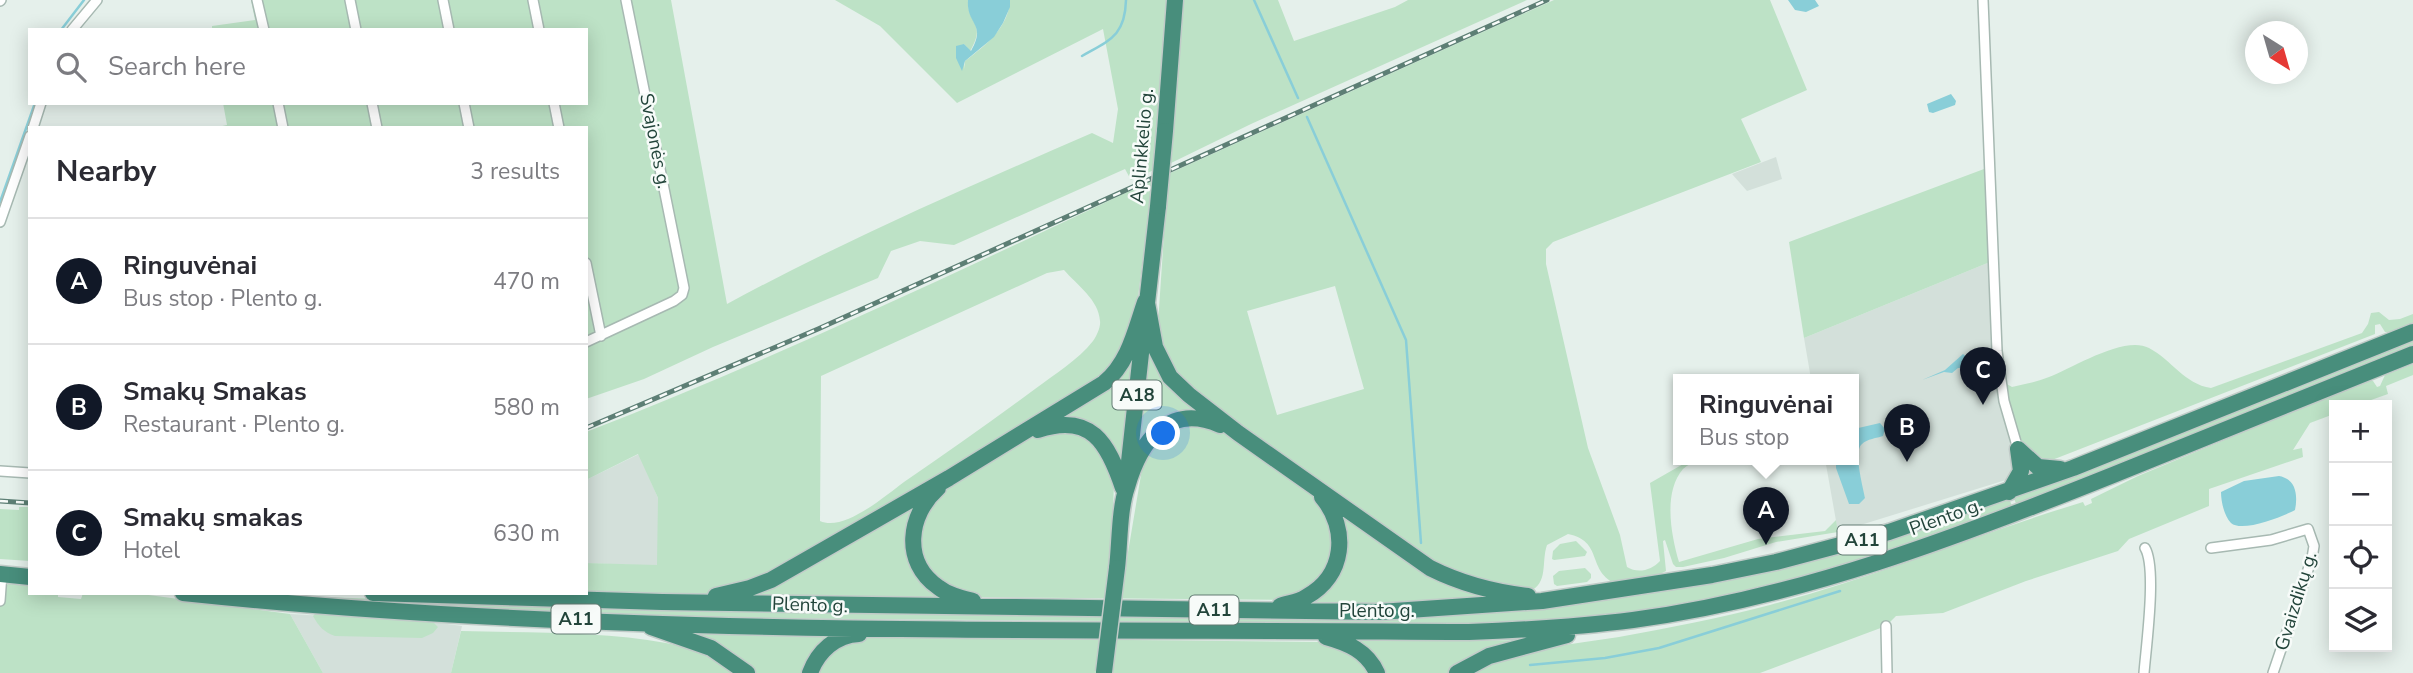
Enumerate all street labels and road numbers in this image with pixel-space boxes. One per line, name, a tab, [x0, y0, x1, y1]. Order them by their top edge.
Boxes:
street label: Aplinkkelio g.	[1124, 87, 1160, 205]
street label: Svajonės g.	[633, 91, 677, 191]
road number: A18	[1112, 380, 1162, 410]
street label: Plento g.	[1906, 492, 1986, 542]
road number: A11	[1838, 526, 1886, 554]
street label: Gvaizdikų g.	[2269, 548, 2323, 654]
street label: Plento g.	[772, 591, 848, 619]
road number: A11	[1190, 596, 1238, 624]
street label: Plento g.	[1339, 598, 1415, 624]
road number: A11	[552, 604, 600, 634]

